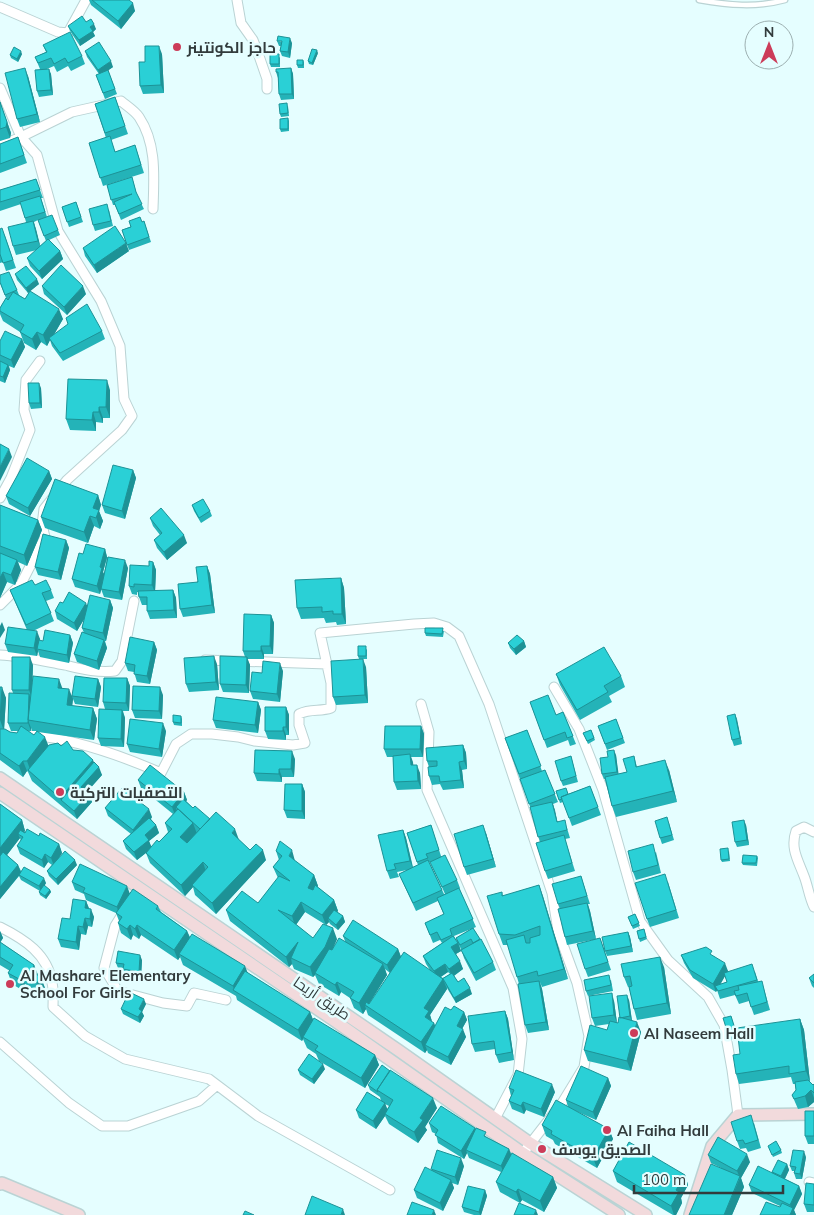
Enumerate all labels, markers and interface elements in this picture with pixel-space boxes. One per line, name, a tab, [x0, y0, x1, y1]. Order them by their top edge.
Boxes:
north arrow	[744, 20, 794, 70]
text: N	[764, 23, 774, 41]
place label: حاجز الكونتينر	[186, 38, 276, 57]
marker: حاجز الكونتينر	[171, 41, 183, 53]
place label: التصفيات التركية	[70, 783, 183, 802]
marker: التصفيات التركية	[54, 786, 66, 798]
place label: Al Mashare' Elementary School For Girls	[20, 966, 191, 1002]
street label: طريق أريحا	[289, 972, 354, 1025]
marker: Al Mashare' Elementary School For Girls	[4, 978, 16, 990]
place label: Al Naseem Hall	[644, 1024, 754, 1043]
marker: Al Naseem Hall	[628, 1027, 640, 1039]
place label: Al Faiha Hall	[617, 1121, 709, 1140]
marker: Al Faiha Hall	[601, 1124, 613, 1136]
place label: الصديق يوسف	[552, 1140, 651, 1159]
marker: الصديق يوسف	[536, 1143, 548, 1155]
scale bar	[634, 1162, 783, 1194]
text: 100 m	[642, 1170, 686, 1189]

